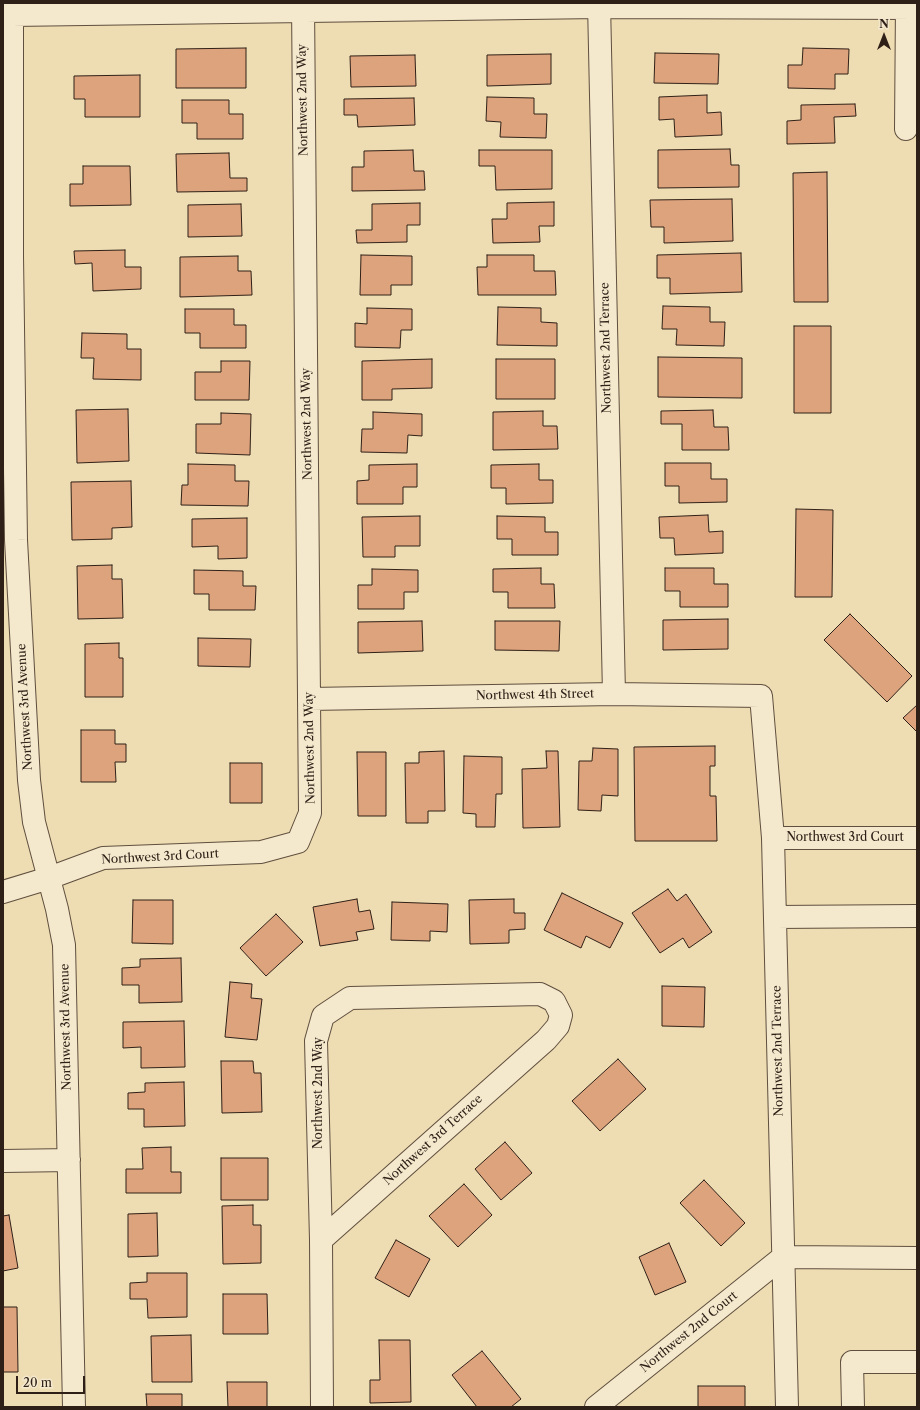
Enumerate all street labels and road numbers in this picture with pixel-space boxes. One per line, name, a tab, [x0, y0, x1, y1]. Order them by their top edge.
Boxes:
street label: Northwest 2nd Way	[295, 44, 311, 156]
street label: Northwest 2nd Terrace	[598, 282, 614, 414]
street label: Northwest 2nd Way	[299, 368, 315, 480]
street label: Northwest 3rd Avenue	[14, 643, 36, 771]
street label: Northwest 4th Street	[476, 687, 594, 703]
street label: Northwest 2nd Way	[302, 692, 318, 804]
street label: Northwest 3rd Court	[786, 831, 904, 845]
street label: Northwest 3rd Court	[101, 847, 219, 867]
street label: Northwest 3rd Avenue	[58, 963, 74, 1091]
street label: Northwest 2nd Terrace	[770, 985, 786, 1117]
street label: Northwest 2nd Way	[312, 1037, 326, 1149]
street label: Northwest 3rd Terrace	[380, 1092, 486, 1188]
street label: Northwest 2nd Court	[638, 1288, 740, 1376]

